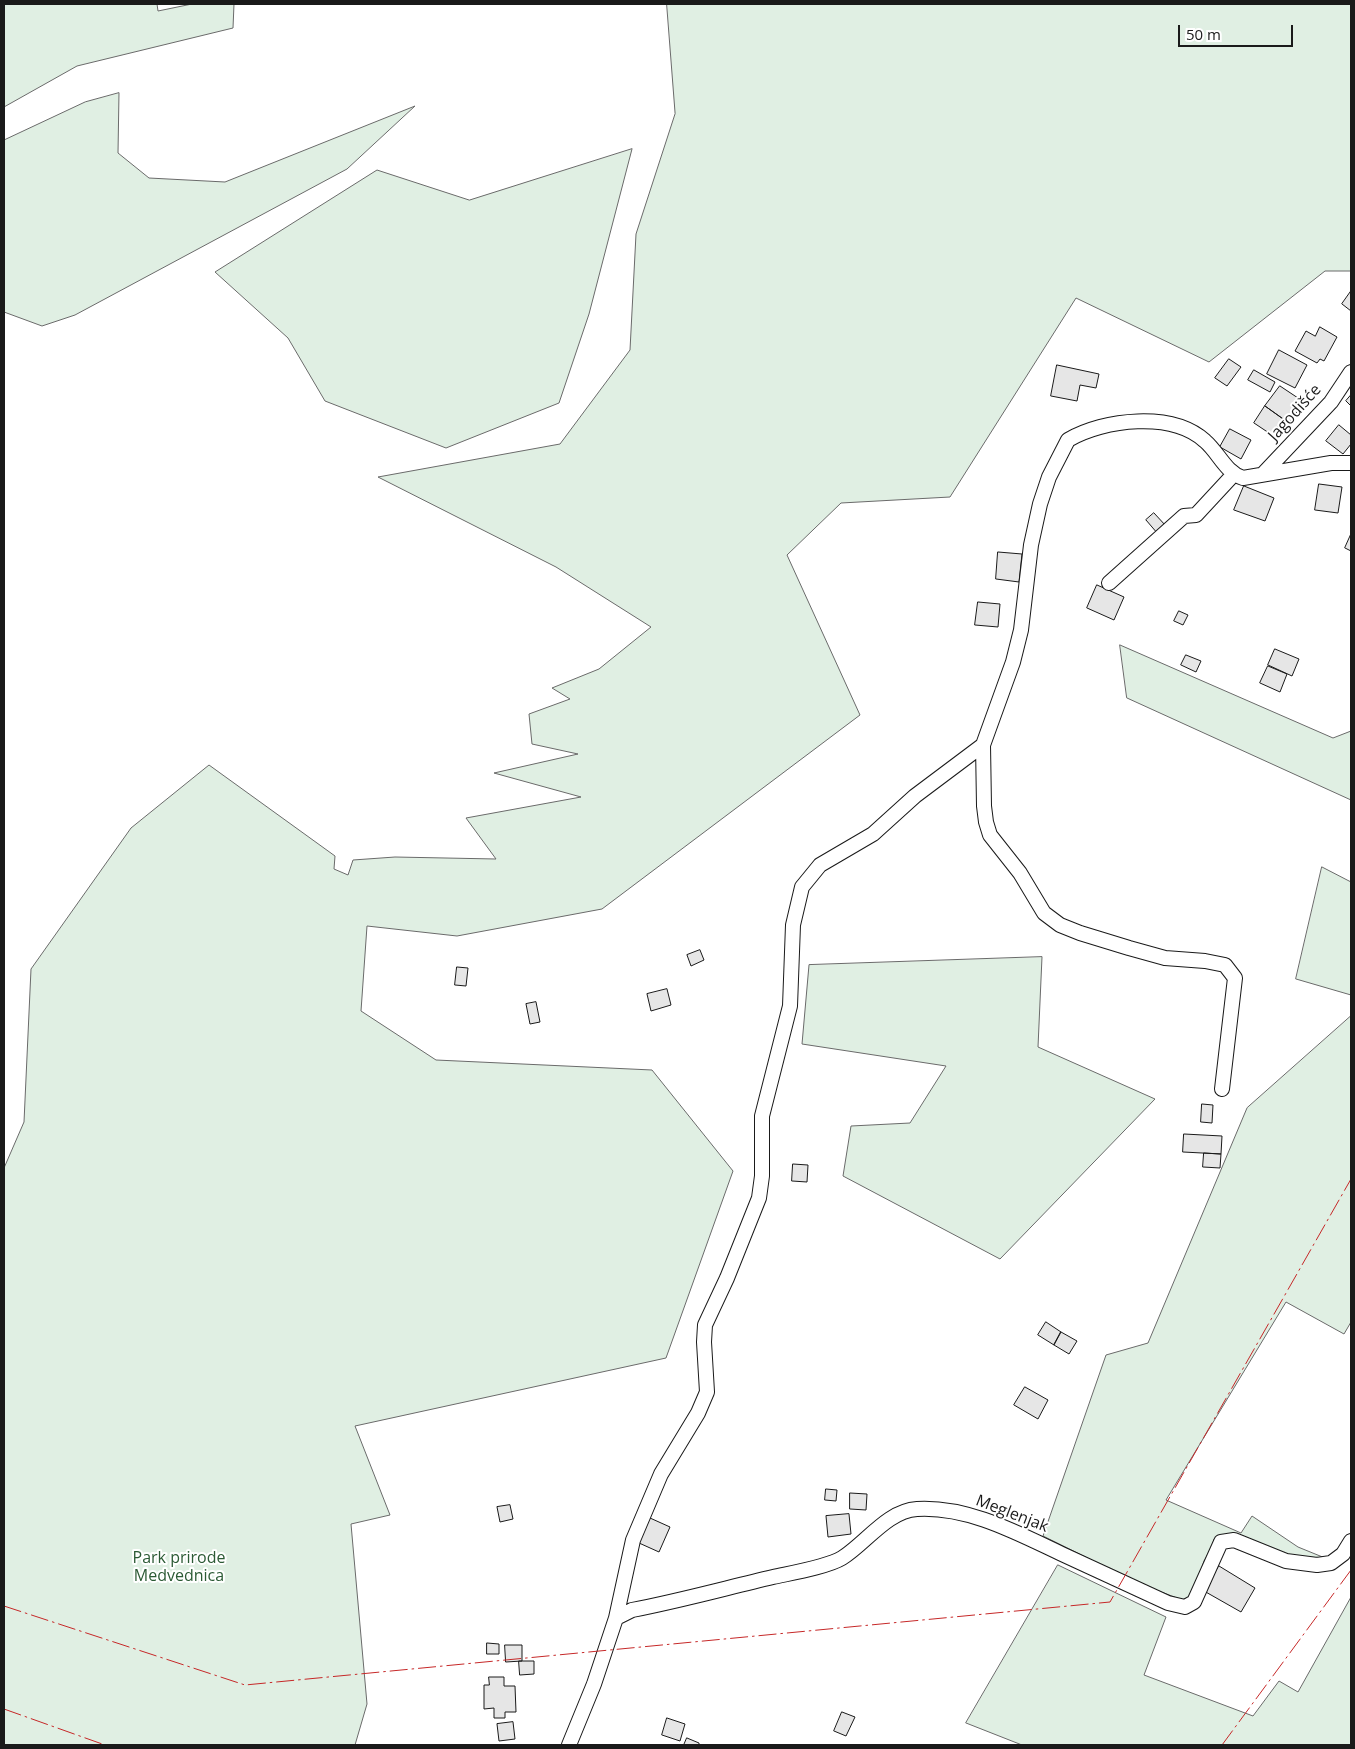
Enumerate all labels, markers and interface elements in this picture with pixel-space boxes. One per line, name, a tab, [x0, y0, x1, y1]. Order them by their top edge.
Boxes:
scale bar	[1180, 15, 1295, 47]
text: 50 m	[1186, 24, 1221, 44]
street label: Jagodišće	[1265, 381, 1325, 445]
street label: Meglenjak	[973, 1491, 1051, 1537]
park label: Park prirode Medvednica	[133, 1548, 225, 1586]

